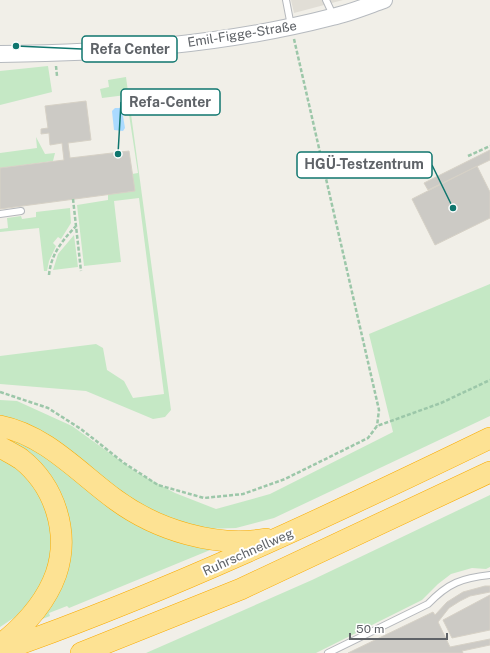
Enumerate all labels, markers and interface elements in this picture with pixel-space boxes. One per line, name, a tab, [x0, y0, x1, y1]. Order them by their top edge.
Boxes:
street label: Emil-Figge-Straße	[186, 18, 298, 50]
callout: Refa Center	[82, 36, 177, 62]
text: Refa Center	[90, 41, 170, 57]
callout: Refa-Center	[121, 89, 220, 115]
text: Refa-Center	[129, 94, 211, 110]
callout: HGÜ-Testzentrum	[297, 152, 432, 178]
text: HGÜ-Testzentrum	[304, 155, 424, 172]
street label: Ruhrschnellweg	[200, 525, 296, 579]
scale bar	[350, 615, 447, 641]
text: 50 m	[356, 622, 384, 636]

